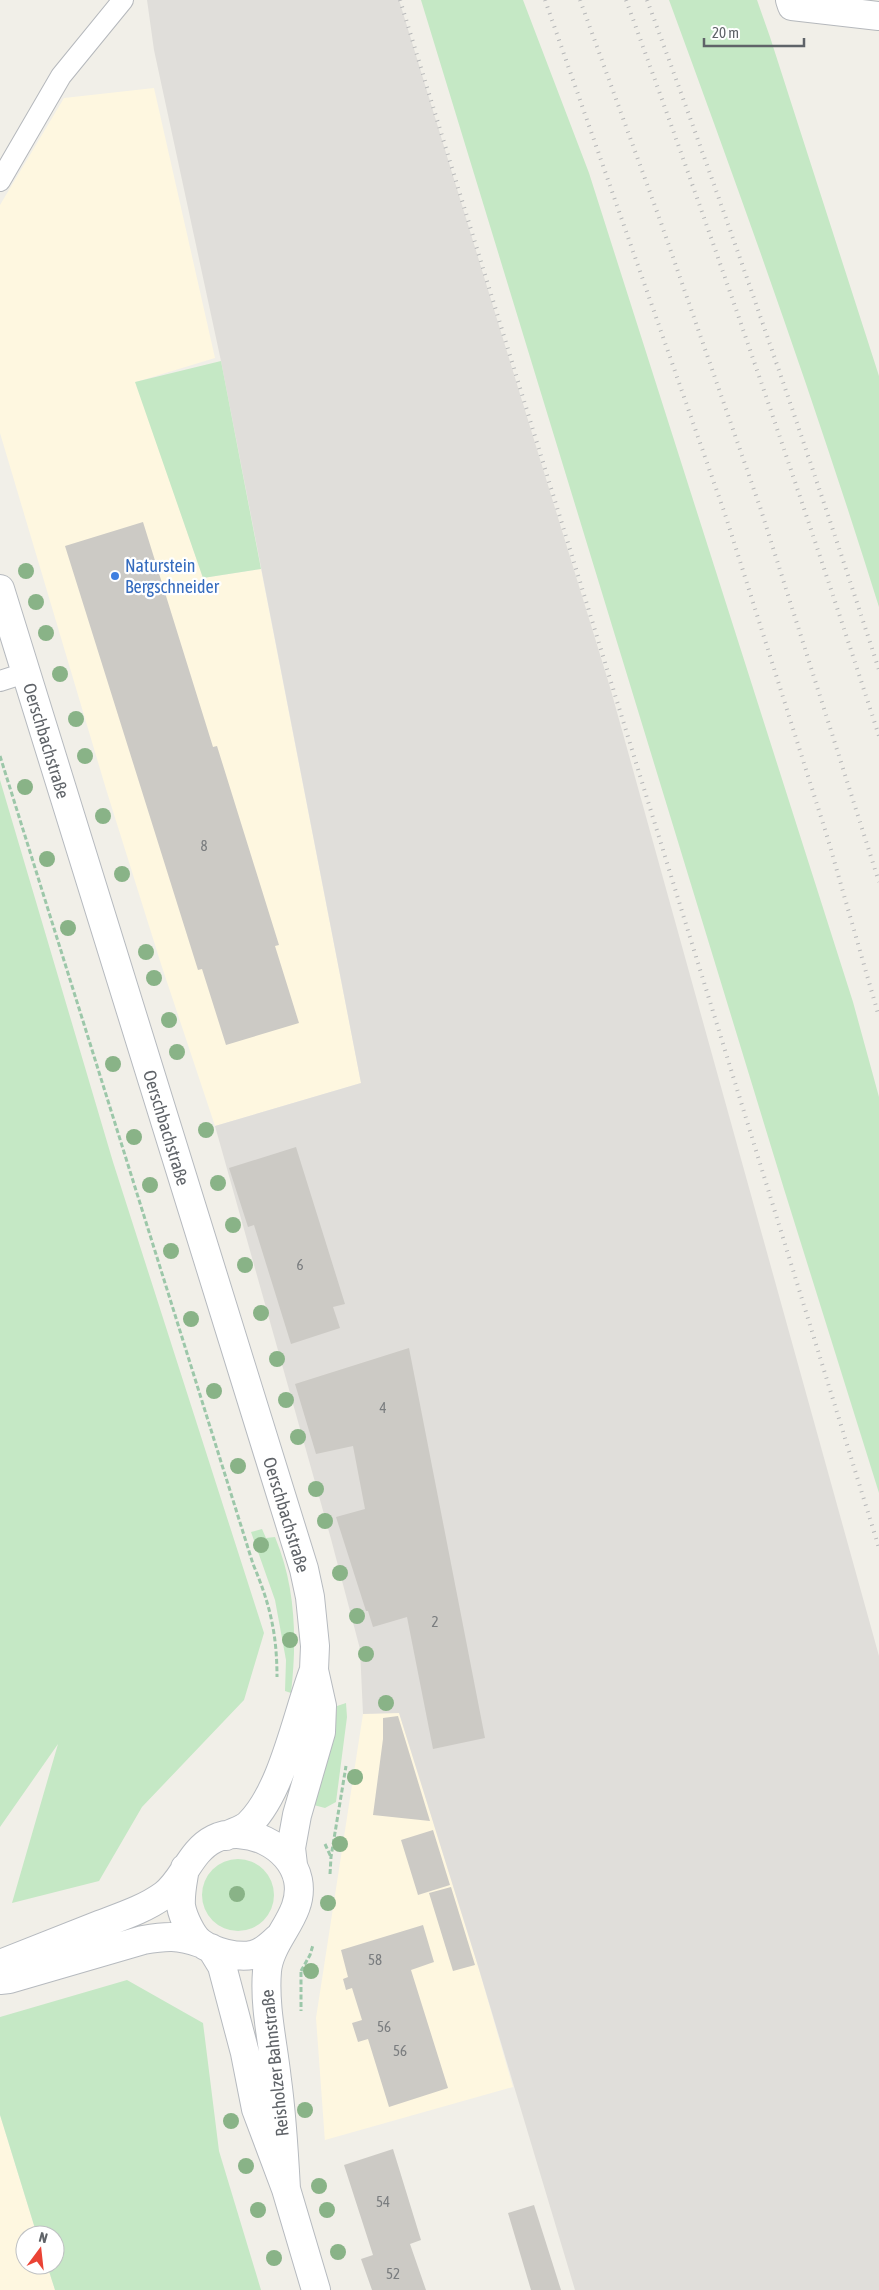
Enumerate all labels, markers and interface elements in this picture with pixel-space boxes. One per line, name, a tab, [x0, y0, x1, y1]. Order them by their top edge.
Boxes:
scale bar	[704, 15, 804, 47]
text: 20 m	[712, 24, 739, 41]
place label: Naturstein Bergschneider	[125, 555, 220, 597]
marker: Naturstein Bergschneider	[109, 570, 121, 582]
street label: Oerschbachstraße	[19, 681, 74, 801]
house number: 8	[200, 837, 208, 854]
street label: Oerschbachstraße	[139, 1068, 194, 1188]
house number: 6	[296, 1256, 304, 1273]
house number: 4	[379, 1399, 387, 1416]
street label: Oerschbachstraße	[259, 1455, 314, 1575]
house number: 2	[431, 1613, 439, 1630]
house number: 58	[368, 1951, 382, 1968]
street label: Reisholzer Bahnstraße	[256, 1988, 293, 2138]
house number: 56	[377, 2018, 391, 2035]
house number: 56	[393, 2042, 407, 2059]
house number: 54	[376, 2193, 390, 2210]
north arrow	[15, 2225, 65, 2275]
text: N	[37, 2229, 49, 2246]
house number: 52	[386, 2265, 400, 2282]

